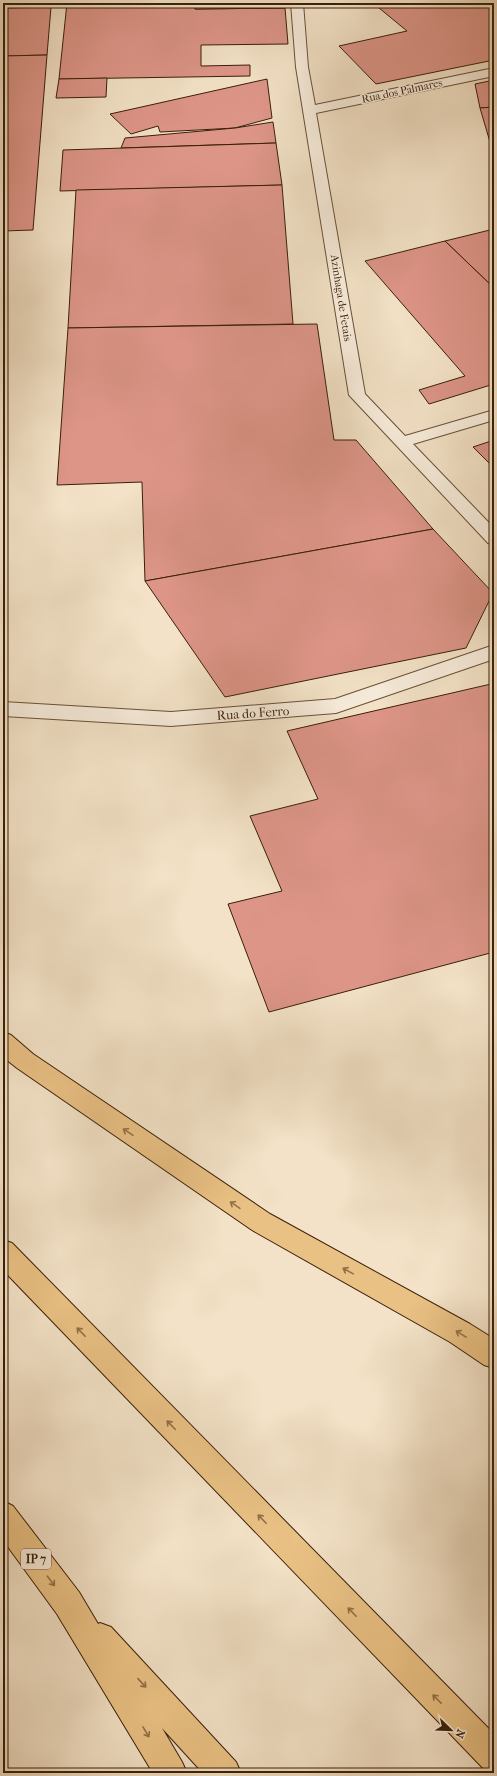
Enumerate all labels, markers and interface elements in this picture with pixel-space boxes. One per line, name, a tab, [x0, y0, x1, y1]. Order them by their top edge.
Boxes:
street label: Rua dos Palmares	[360, 76, 444, 106]
street label: Azinhaga de Fetais	[328, 253, 354, 342]
street label: Rua do Ferro	[216, 703, 290, 723]
one-way arrow	[123, 1128, 134, 1136]
one-way arrow	[230, 1201, 241, 1209]
one-way arrow	[342, 1266, 354, 1274]
one-way arrow	[76, 1327, 86, 1337]
one-way arrow	[456, 1330, 467, 1338]
one-way arrow	[166, 1420, 176, 1430]
one-way arrow	[257, 1514, 267, 1524]
road number: IP 7	[21, 1549, 51, 1569]
one-way arrow	[47, 1575, 56, 1586]
one-way arrow	[347, 1607, 357, 1617]
one-way arrow	[137, 1678, 147, 1688]
one-way arrow	[432, 1694, 442, 1704]
north arrow	[431, 1710, 471, 1750]
one-way arrow	[143, 1726, 151, 1738]
text: N	[452, 1727, 467, 1741]

